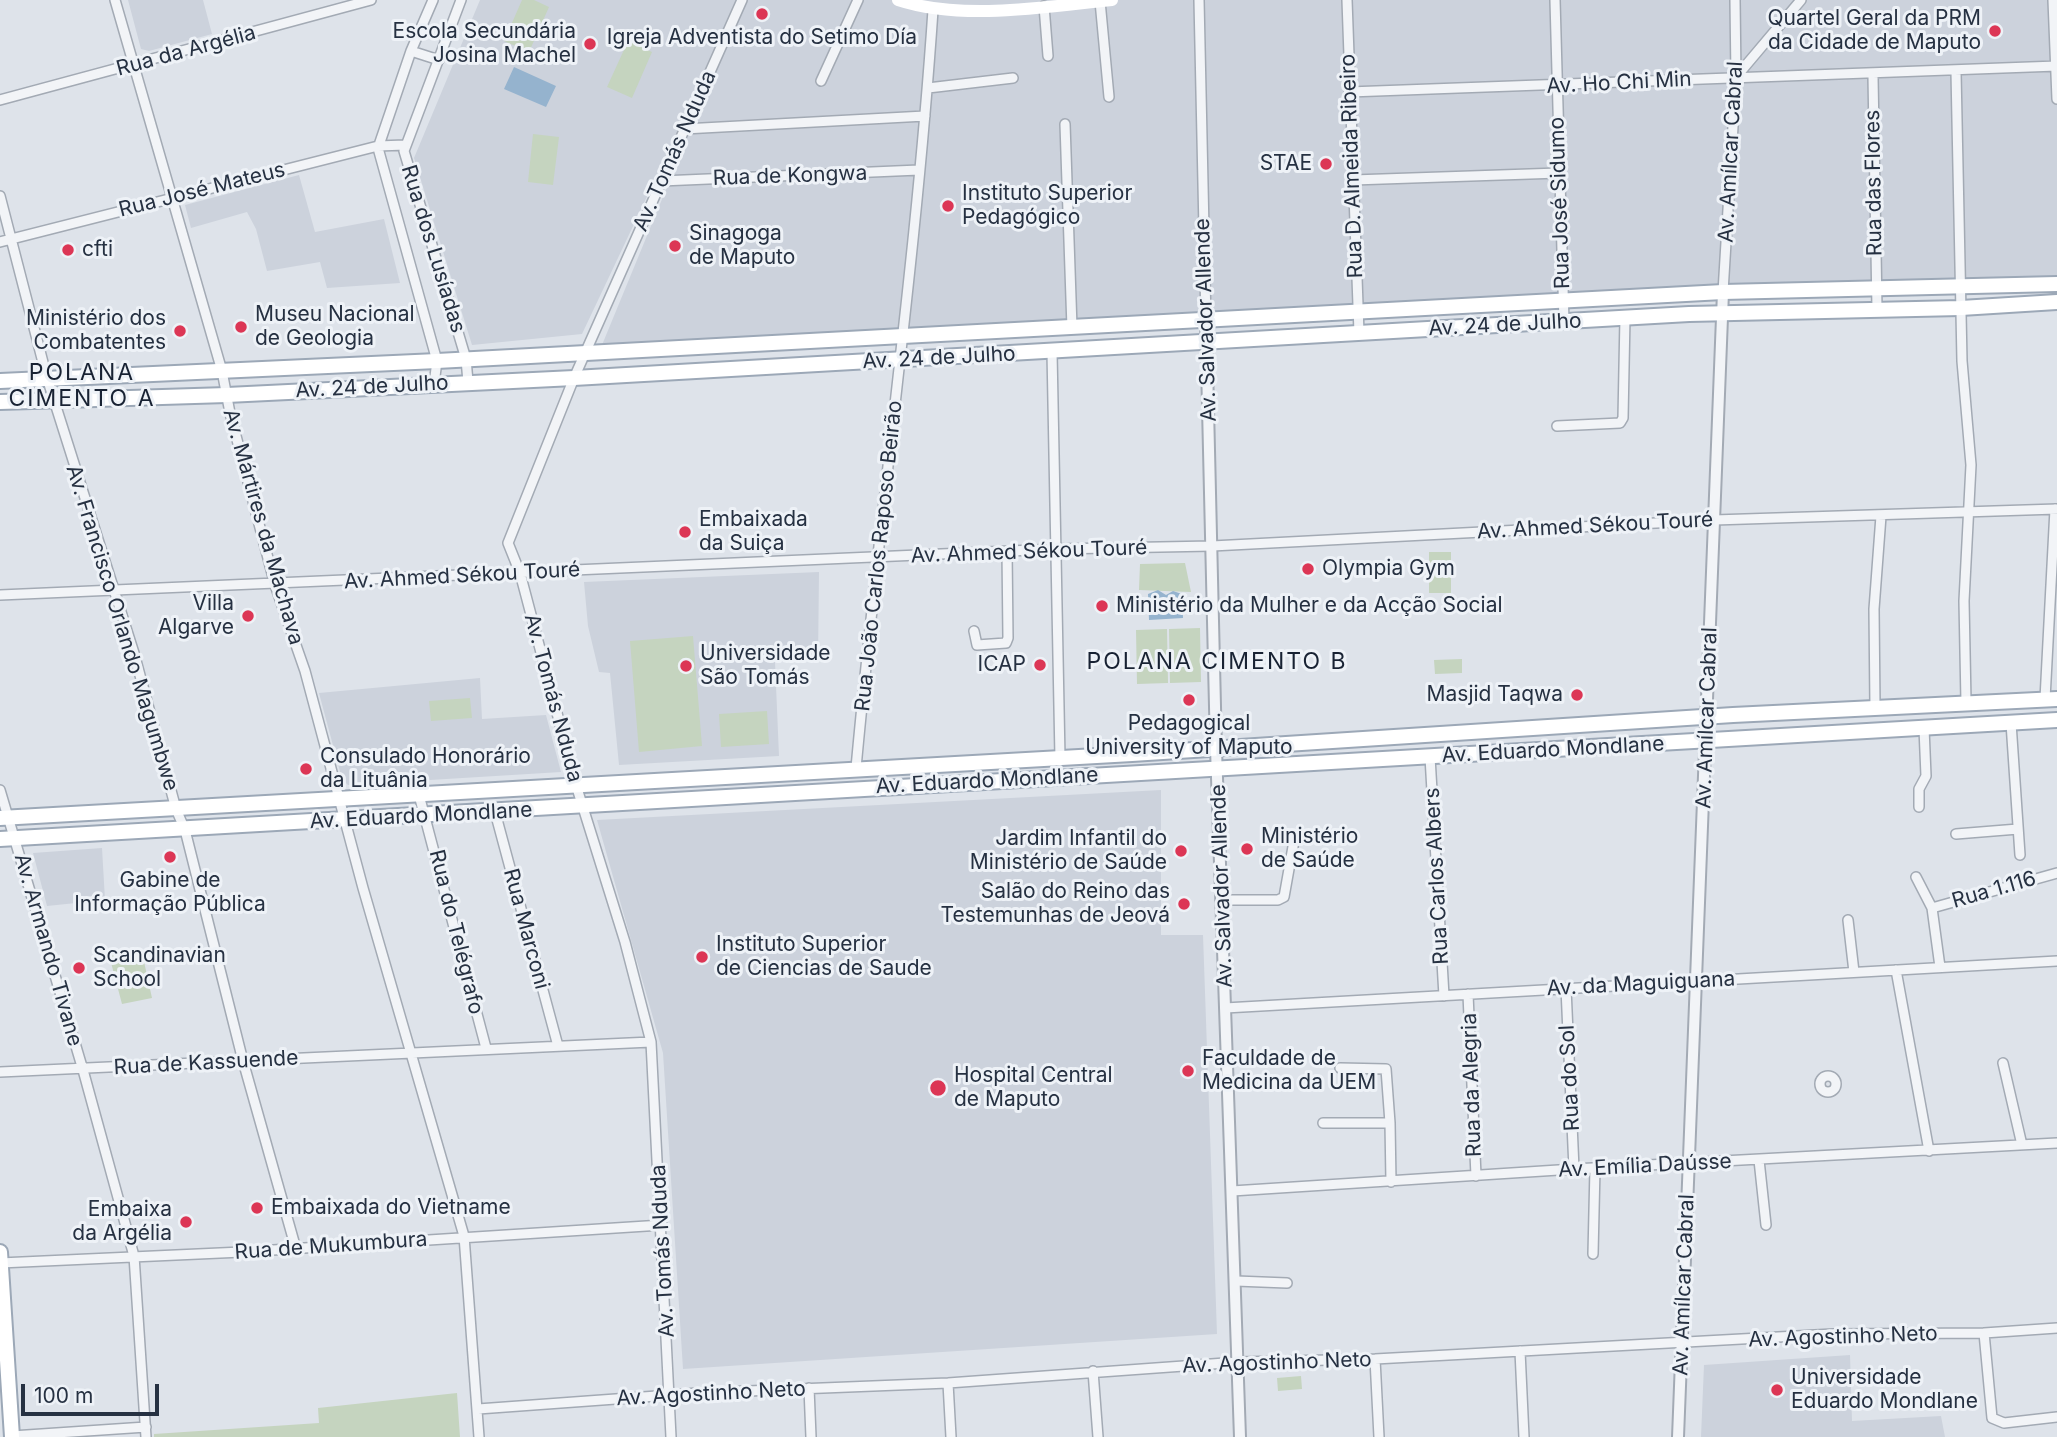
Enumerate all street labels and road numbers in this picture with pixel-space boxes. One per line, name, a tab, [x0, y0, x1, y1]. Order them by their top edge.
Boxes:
street label: Rua da Argélia	[114, 20, 258, 82]
street label: Rua D. Almeida Ribeiro	[1335, 53, 1369, 279]
street label: Av. Amílcar Cabral	[1714, 61, 1748, 243]
street label: Av. Tomás Nduda	[628, 67, 722, 235]
street label: Av. Ho Chi Min	[1546, 67, 1692, 99]
street label: Rua das Flores	[1860, 110, 1888, 256]
street label: Rua José Sidumo	[1544, 116, 1576, 290]
street label: Rua José Mateus	[116, 157, 288, 223]
street label: Rua de Kongwa	[712, 161, 868, 191]
street label: Rua dos Lusíadas	[396, 162, 470, 336]
street label: Av. Salvador Allende	[1190, 218, 1222, 422]
street label: Av. 24 de Julho	[1428, 308, 1582, 342]
street label: Av. 24 de Julho	[862, 341, 1016, 375]
street label: Av. 24 de Julho	[295, 370, 449, 404]
street label: Rua João Carlos Raposo Beirão	[850, 399, 908, 713]
street label: Av. Mártires da Machava	[217, 406, 309, 648]
street label: Av. Francisco Orlando Magumbwe	[60, 462, 184, 794]
street label: Av. Ahmed Sékou Touré	[1476, 507, 1714, 545]
street label: Av. Ahmed Sékou Touré	[910, 535, 1148, 569]
street label: Av. Ahmed Sékou Touré	[343, 557, 581, 595]
street label: Av. Tomás Nduda	[518, 611, 588, 785]
street label: Av. Amílcar Cabral	[1691, 627, 1723, 809]
street label: Av. Eduardo Mondlane	[1441, 732, 1665, 768]
street label: Av. Eduardo Mondlane	[875, 763, 1099, 799]
street label: Av. Salvador Allende	[1206, 784, 1238, 988]
street label: Rua Carlos Albers	[1420, 787, 1454, 965]
street label: Av. Eduardo Mondlane	[309, 798, 533, 834]
street label: Rua do Telégrafo	[423, 847, 489, 1017]
street label: Av. Armando Tivane	[8, 851, 88, 1049]
street label: Rua Marconi	[498, 866, 554, 992]
street label: Rua 1.116	[1949, 866, 2039, 914]
street label: Av. da Maguiguana	[1546, 966, 1736, 1002]
street label: Rua da Alegria	[1457, 1013, 1487, 1157]
street label: Rua do Sol	[1555, 1024, 1585, 1132]
street label: Rua de Kassuende	[113, 1046, 299, 1080]
street label: Av. Emília Daússe	[1558, 1149, 1732, 1183]
street label: Av. Tomás Nduda	[646, 1164, 680, 1338]
street label: Av. Amílcar Cabral	[1668, 1194, 1700, 1376]
street label: Rua de Mukumbura	[234, 1227, 428, 1265]
street label: Av. Agostinho Neto	[1748, 1321, 1938, 1353]
street label: Av. Agostinho Neto	[1182, 1347, 1372, 1379]
street label: Av. Agostinho Neto	[616, 1376, 806, 1412]

